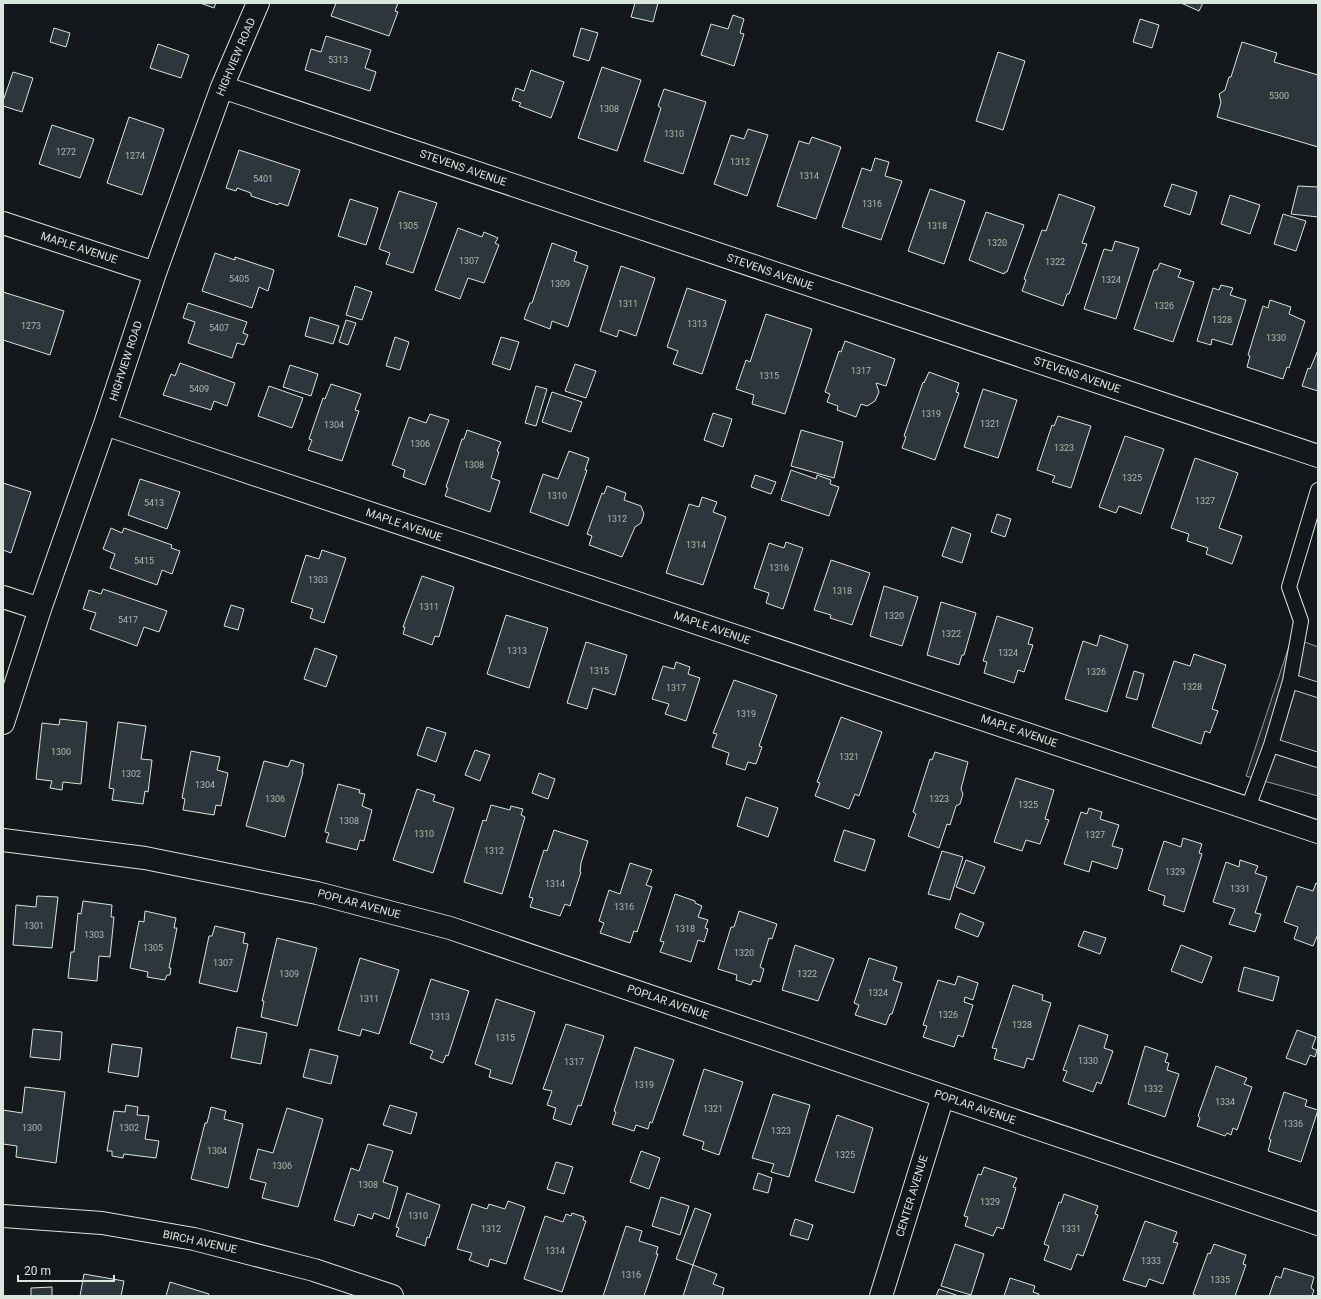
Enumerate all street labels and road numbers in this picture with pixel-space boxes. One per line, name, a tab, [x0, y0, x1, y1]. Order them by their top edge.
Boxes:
street label: HIGHVIEW ROAD	[214, 16, 258, 98]
street label: STEVENS AVENUE	[418, 147, 508, 189]
street label: MAPLE AVENUE	[39, 229, 119, 267]
street label: STEVENS AVENUE	[725, 251, 815, 293]
street label: HIGHVIEW ROAD	[107, 319, 145, 403]
street label: STEVENS AVENUE	[1032, 354, 1122, 396]
street label: MAPLE AVENUE	[364, 506, 444, 544]
street label: MAPLE AVENUE	[672, 609, 752, 647]
street label: MAPLE AVENUE	[979, 712, 1059, 750]
street label: POPLAR AVENUE	[316, 887, 402, 921]
street label: POPLAR AVENUE	[626, 982, 710, 1022]
street label: POPLAR AVENUE	[933, 1087, 1017, 1127]
street label: CENTER AVENUE	[893, 1154, 931, 1238]
street label: BIRCH AVENUE	[162, 1228, 238, 1256]

